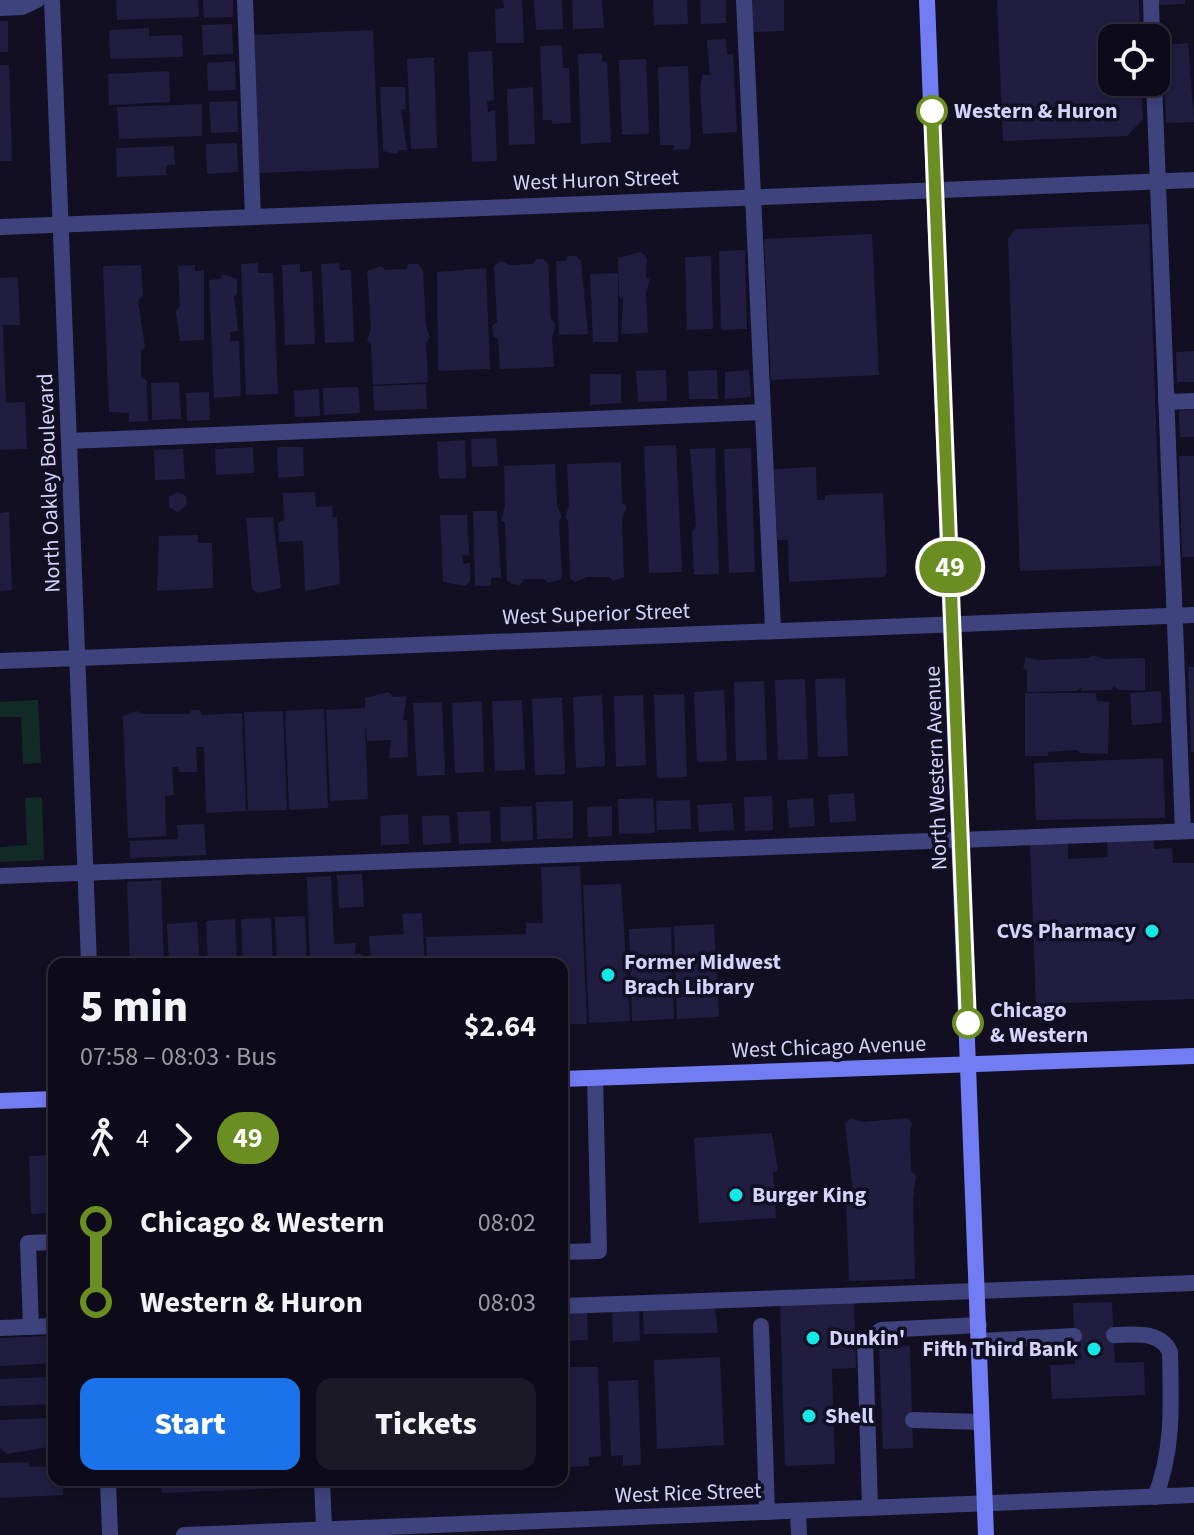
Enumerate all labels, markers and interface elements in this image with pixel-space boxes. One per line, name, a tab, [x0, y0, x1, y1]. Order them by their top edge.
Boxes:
map controls	[1098, 24, 1170, 96]
button: locate	[1098, 24, 1170, 96]
place label: Western & Huron	[954, 95, 1117, 127]
marker: Western & Huron	[917, 96, 947, 126]
street label: West Huron Street	[512, 161, 680, 199]
street label: North Oakley Boulevard	[29, 373, 69, 593]
line badge: 49	[914, 541, 986, 593]
text: 49	[935, 547, 965, 587]
street label: West Superior Street	[502, 595, 691, 633]
street label: North Western Avenue	[916, 665, 956, 871]
place label: CVS Pharmacy	[996, 915, 1137, 947]
marker: CVS Pharmacy	[1143, 922, 1161, 940]
place label: Former Midwest Brach Library	[624, 946, 782, 1003]
marker: Former Midwest Brach Library	[599, 966, 617, 984]
text: 5 min	[80, 976, 188, 1039]
place label: Chicago & Western	[990, 994, 1088, 1051]
text: $2.64	[464, 1005, 536, 1048]
marker: Chicago & Western	[953, 1008, 983, 1038]
street label: West Chicago Avenue	[731, 1028, 927, 1066]
text: 07:58 – 08:03 · Bus	[80, 1038, 276, 1075]
icon: walk	[80, 1116, 124, 1160]
icon: forward	[161, 1116, 205, 1160]
text: 49	[233, 1118, 263, 1158]
text: 4	[136, 1120, 149, 1157]
place label: Burger King	[752, 1179, 866, 1211]
marker: Burger King	[727, 1186, 745, 1204]
text: Chicago & Western	[140, 1201, 385, 1244]
text: 08:02	[478, 1204, 536, 1241]
text: Western & Huron	[140, 1281, 363, 1324]
text: 08:03	[478, 1284, 536, 1321]
place label: Dunkin'	[829, 1322, 905, 1354]
marker: Dunkin'	[804, 1329, 822, 1347]
place label: Fifth Third Bank	[922, 1333, 1078, 1365]
marker: Fifth Third Bank	[1085, 1340, 1103, 1358]
button: Start	[80, 1378, 300, 1470]
button: Tickets	[316, 1378, 536, 1470]
place label: Shell	[825, 1400, 874, 1432]
marker: Shell	[800, 1407, 818, 1425]
street label: West Rice Street	[614, 1474, 762, 1512]

